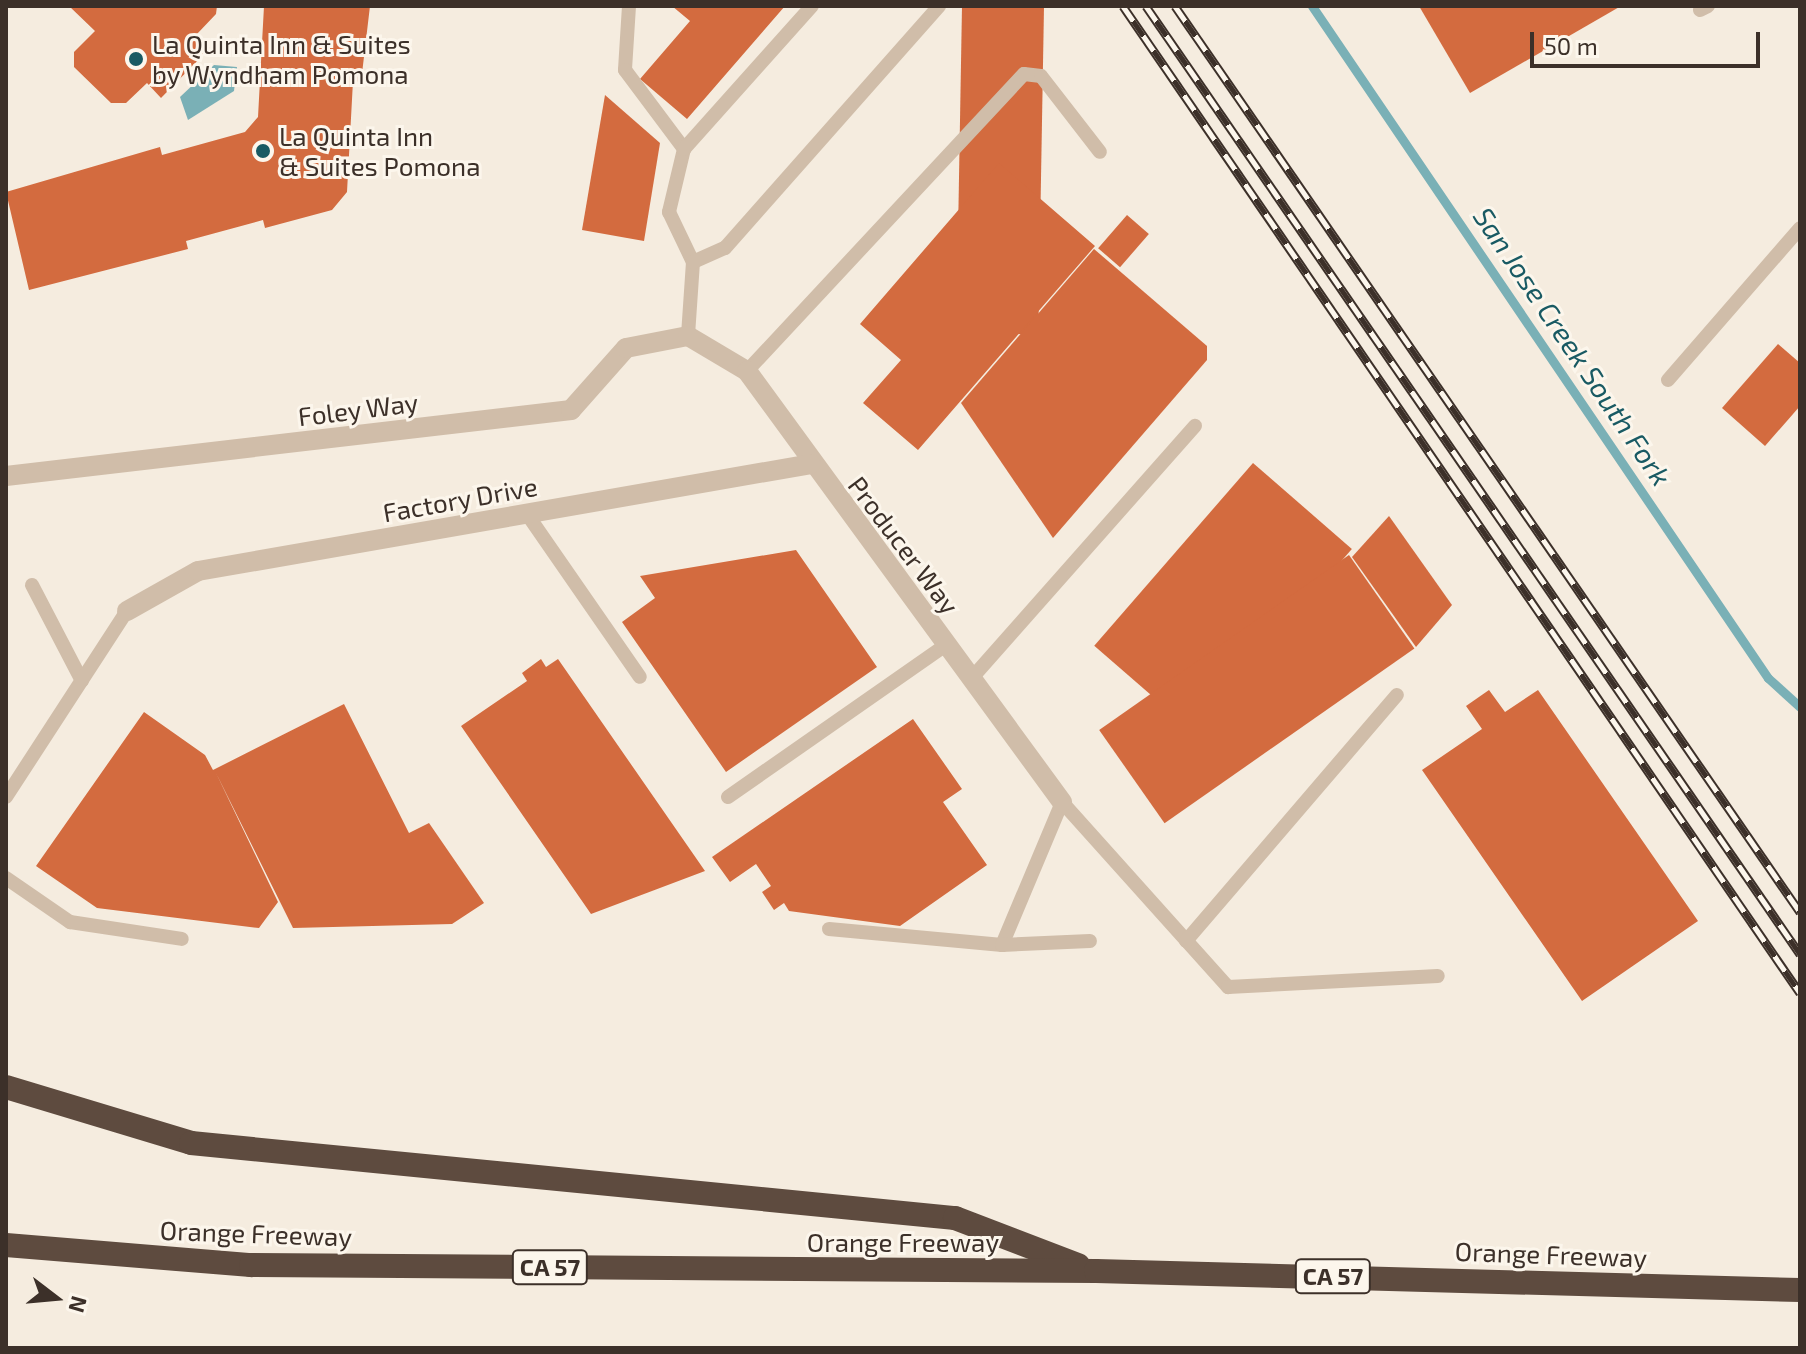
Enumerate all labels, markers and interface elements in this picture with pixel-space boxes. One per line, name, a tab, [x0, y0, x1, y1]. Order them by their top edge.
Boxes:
scale bar	[1534, 16, 1764, 66]
place label: La Quinta Inn & Suites by Wyndham Pomona	[152, 28, 411, 90]
text: 50 m	[1544, 31, 1598, 60]
marker: La Quinta Inn & Suites by Wyndham Pomona	[127, 50, 145, 68]
place label: La Quinta Inn & Suites Pomona	[279, 120, 480, 182]
marker: La Quinta Inn & Suites Pomona	[254, 142, 272, 160]
water label: San Jose Creek South Fork	[1467, 200, 1679, 492]
street label: Foley Way	[296, 386, 420, 432]
street label: Factory Drive	[380, 470, 540, 528]
street label: Producer Way	[842, 470, 966, 620]
street label: Orange Freeway	[159, 1214, 353, 1252]
street label: Orange Freeway	[807, 1226, 999, 1258]
street label: Orange Freeway	[1454, 1235, 1648, 1273]
road number: CA 57	[510, 1247, 590, 1287]
road number: CA 57	[1293, 1256, 1373, 1296]
north arrow	[16, 1258, 96, 1338]
text: N	[64, 1293, 94, 1316]

